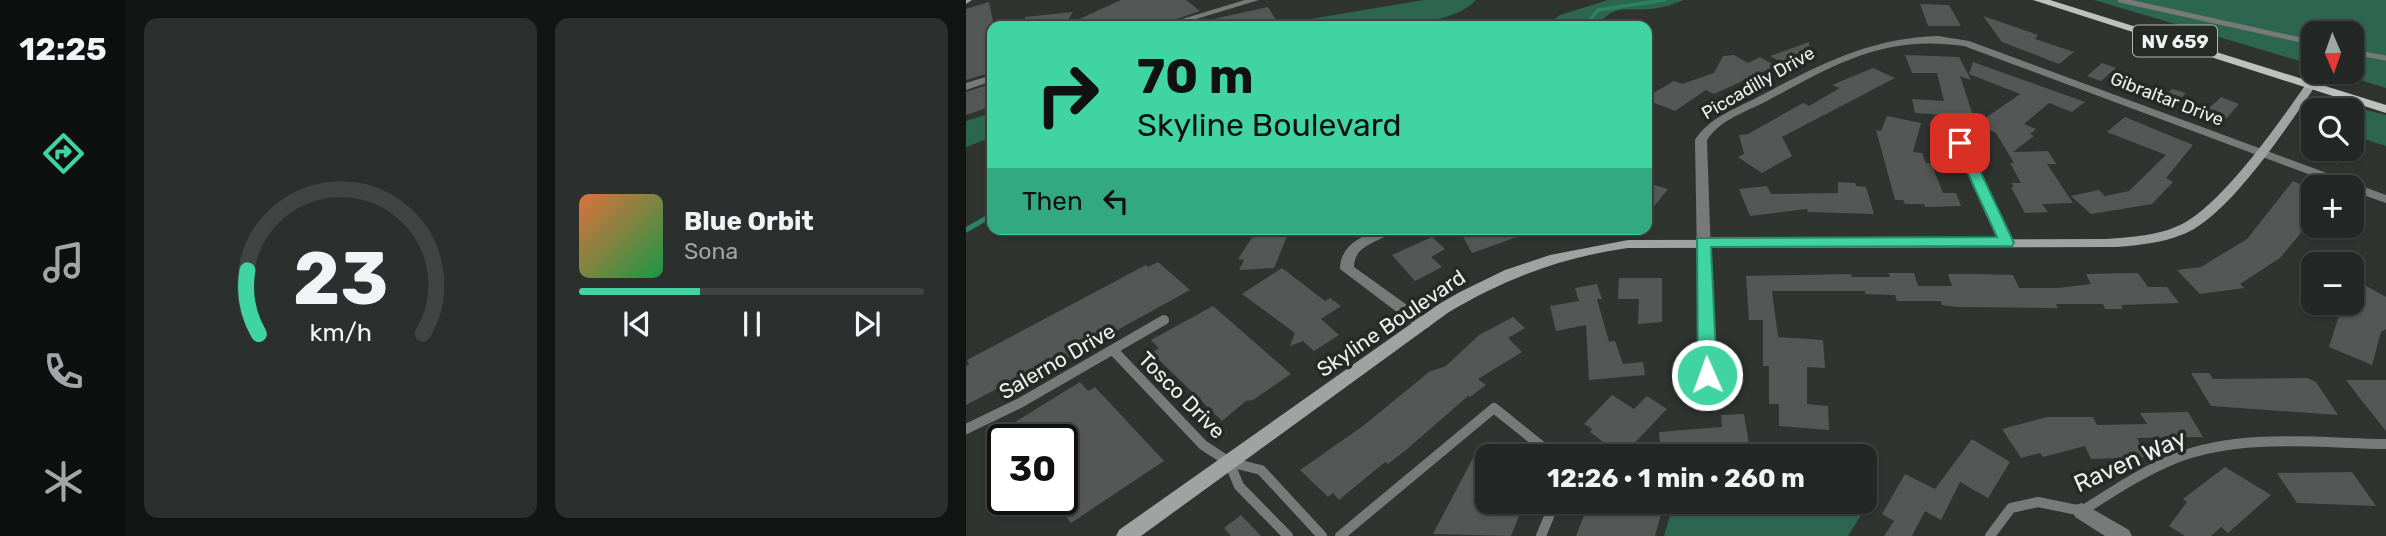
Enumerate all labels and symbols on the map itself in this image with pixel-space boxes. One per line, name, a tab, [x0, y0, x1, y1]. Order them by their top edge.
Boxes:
north arrow	[2301, 21, 2364, 84]
road number: NV 659	[2133, 25, 2217, 56]
street label: Piccadilly Drive	[1698, 42, 1818, 124]
street label: Gibraltar Drive	[2107, 67, 2227, 131]
pin	[1930, 113, 1990, 173]
street label: Skyline Boulevard	[1312, 264, 1470, 382]
street label: Salerno Drive	[994, 318, 1120, 404]
position arrow	[1670, 338, 1744, 412]
street label: Tosco Drive	[1133, 346, 1231, 444]
speed limit sign: 30	[987, 424, 1078, 515]
street label: Raven Way	[2070, 424, 2190, 498]

